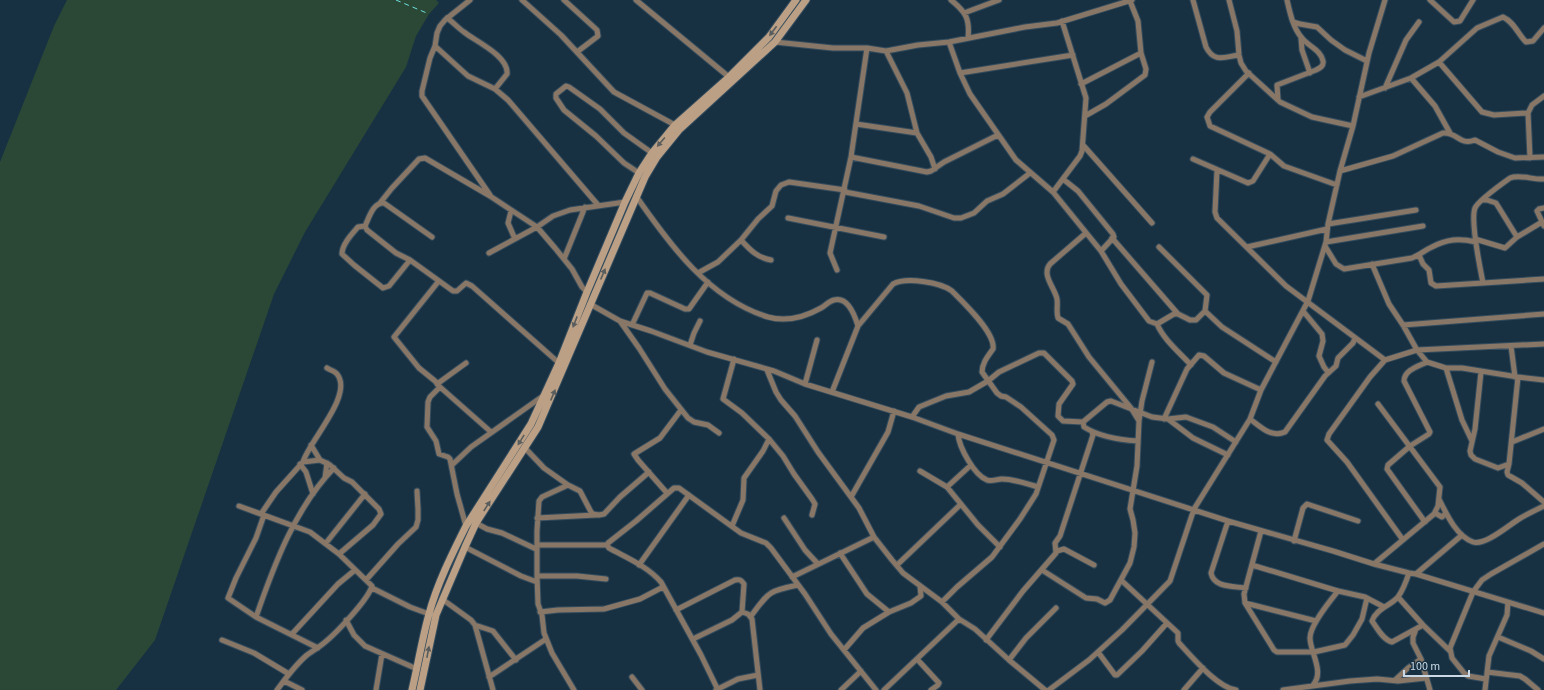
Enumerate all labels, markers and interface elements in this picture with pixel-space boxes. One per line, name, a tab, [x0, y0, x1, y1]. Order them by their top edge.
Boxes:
one-way arrow	[769, 26, 777, 37]
one-way arrow	[656, 137, 665, 147]
one-way arrow	[600, 268, 606, 280]
one-way arrow	[571, 316, 577, 328]
one-way arrow	[550, 389, 556, 400]
one-way arrow	[517, 434, 524, 446]
one-way arrow	[483, 501, 491, 511]
one-way arrow	[425, 646, 431, 658]
scale bar	[1404, 652, 1469, 678]
text: 100 m	[1410, 658, 1440, 675]

